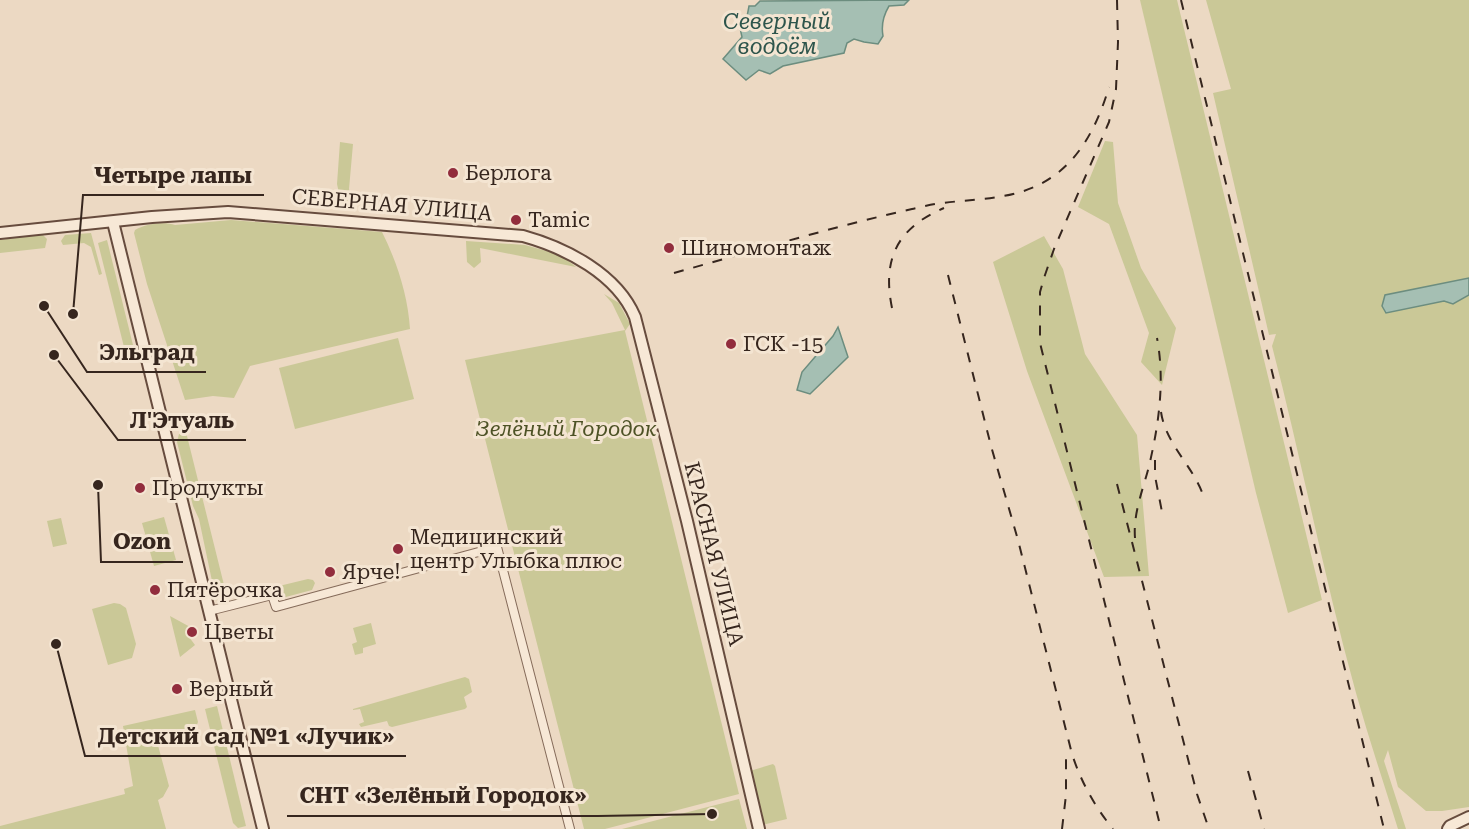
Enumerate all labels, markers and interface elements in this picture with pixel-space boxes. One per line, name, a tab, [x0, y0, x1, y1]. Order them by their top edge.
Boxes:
water label: Северный водоём	[723, 9, 831, 59]
callout: Четыре лапы	[83, 155, 264, 195]
place label: Берлога	[465, 161, 552, 185]
text: Четыре лапы	[94, 163, 252, 188]
marker: Берлога	[446, 166, 460, 180]
street label: СЕВЕРНАЯ УЛИЦА	[291, 184, 494, 226]
place label: Tamic	[528, 208, 590, 232]
marker: Tamic	[509, 213, 523, 227]
place label: Шиномонтаж	[681, 236, 832, 260]
marker: Шиномонтаж	[662, 241, 676, 255]
callout: Эльград	[87, 332, 206, 372]
place label: ГСК -15	[743, 332, 823, 356]
marker: ГСК -15	[724, 337, 738, 351]
text: Эльград	[99, 340, 195, 365]
callout: Л'Этуаль	[118, 400, 246, 440]
text: Л'Этуаль	[130, 408, 234, 433]
park label: Зелёный Городок	[476, 417, 657, 441]
street label: КРАСНАЯ УЛИЦА	[680, 459, 749, 649]
place label: Продукты	[152, 476, 264, 500]
marker: Продукты	[133, 481, 147, 495]
callout: Ozon	[101, 522, 183, 562]
place label: Медицинский центр Улыбка плюс	[410, 525, 622, 573]
text: Ozon	[113, 529, 171, 554]
marker: Медицинский центр Улыбка плюс	[391, 542, 405, 556]
place label: Ярче!	[342, 560, 400, 584]
marker: Ярче!	[323, 565, 337, 579]
place label: Пятёрочка	[167, 578, 283, 602]
marker: Пятёрочка	[148, 583, 162, 597]
place label: Цветы	[204, 620, 274, 644]
marker: Цветы	[185, 625, 199, 639]
place label: Верный	[189, 677, 273, 701]
marker: Верный	[170, 682, 184, 696]
callout: Детский сад №1 «Лучик»	[85, 716, 406, 756]
text: Детский сад №1 «Лучик»	[98, 724, 394, 749]
callout: СНТ «Зелёный Городок»	[287, 776, 598, 816]
text: СНТ «Зелёный Городок»	[299, 783, 587, 808]

